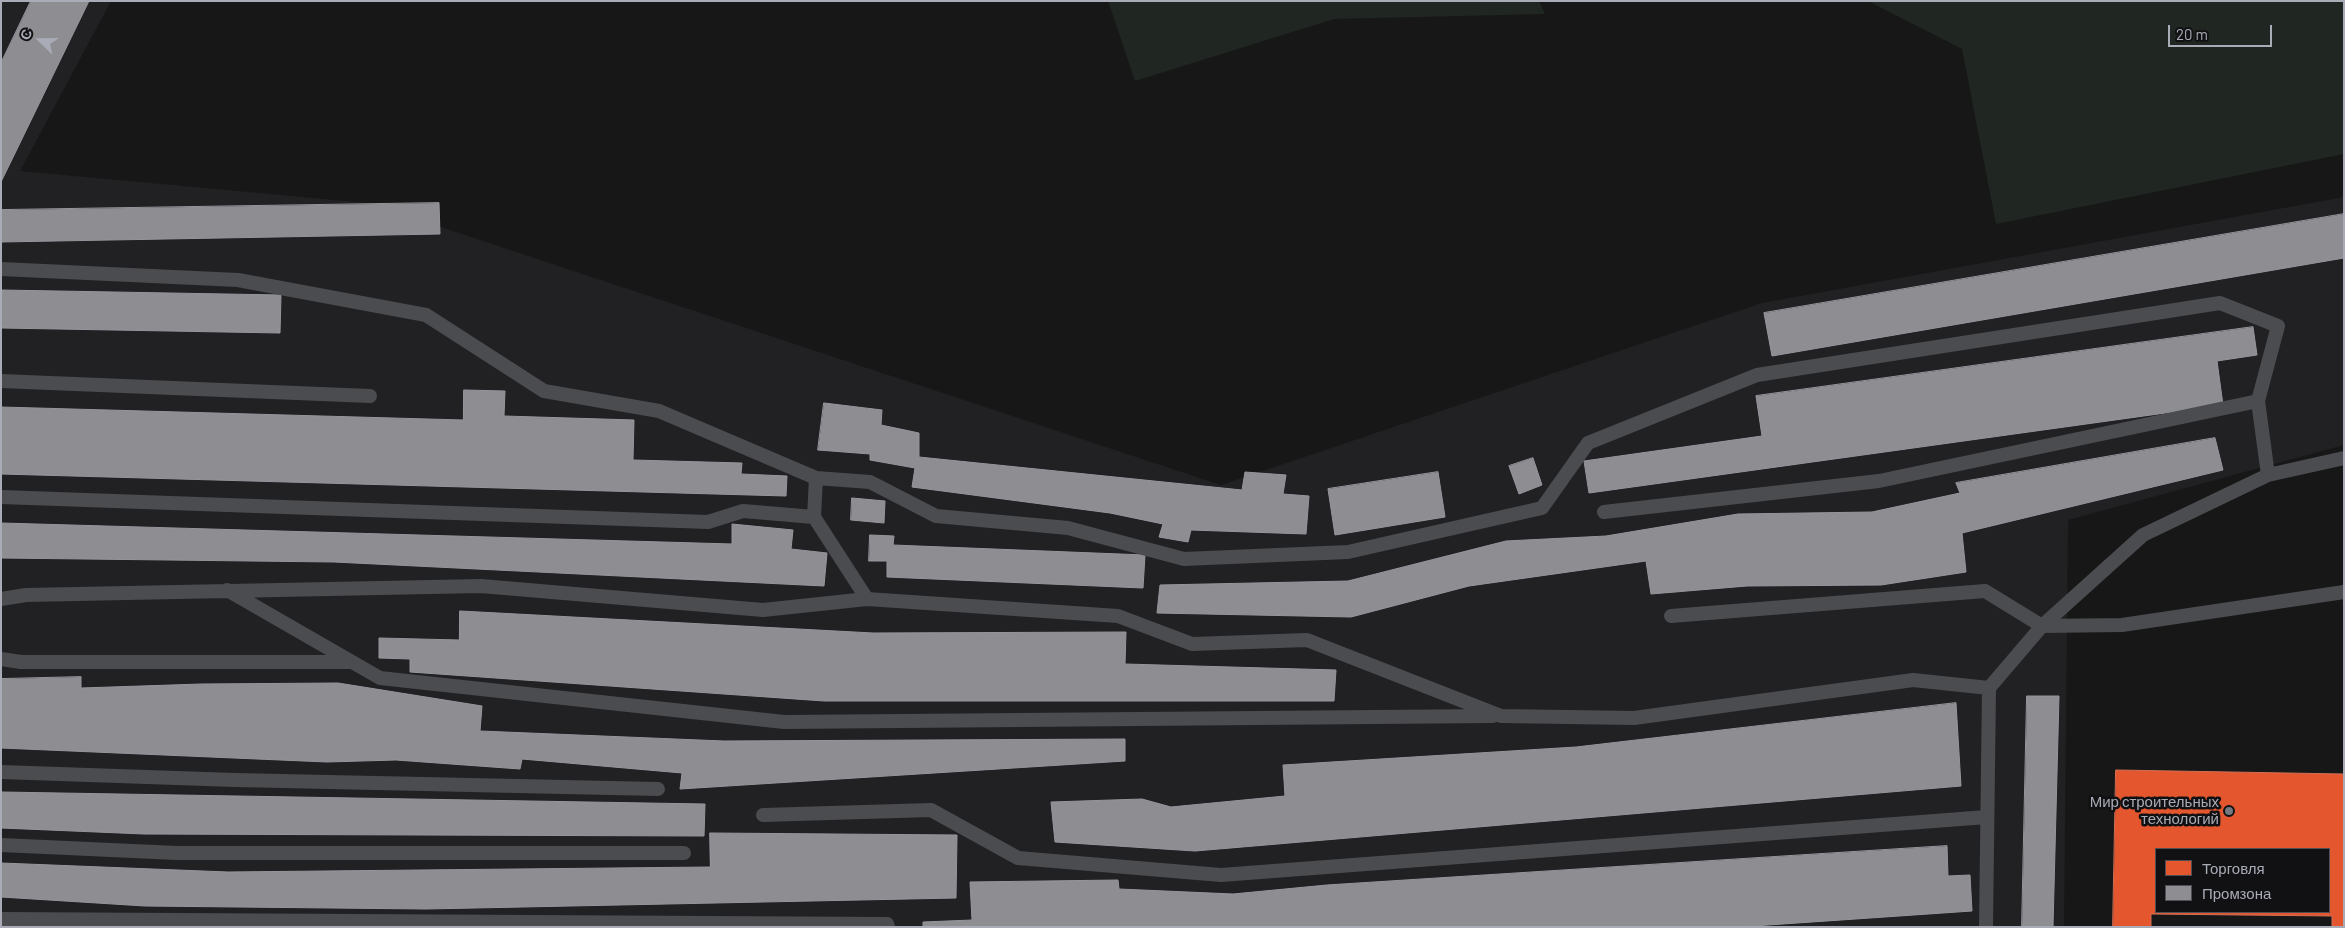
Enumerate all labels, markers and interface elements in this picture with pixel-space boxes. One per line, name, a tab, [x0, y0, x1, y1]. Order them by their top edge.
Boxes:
north arrow	[15, 15, 65, 65]
scale bar	[2170, 15, 2274, 47]
text: 20 m	[2176, 25, 2208, 43]
text: С	[16, 26, 35, 42]
place label: Мир строительных технологий	[2090, 793, 2219, 828]
marker: Мир строительных технологий	[2223, 805, 2235, 817]
legend	[2155, 848, 2330, 913]
text: Торговля	[2202, 859, 2265, 877]
text: Промзона	[2202, 884, 2271, 902]

